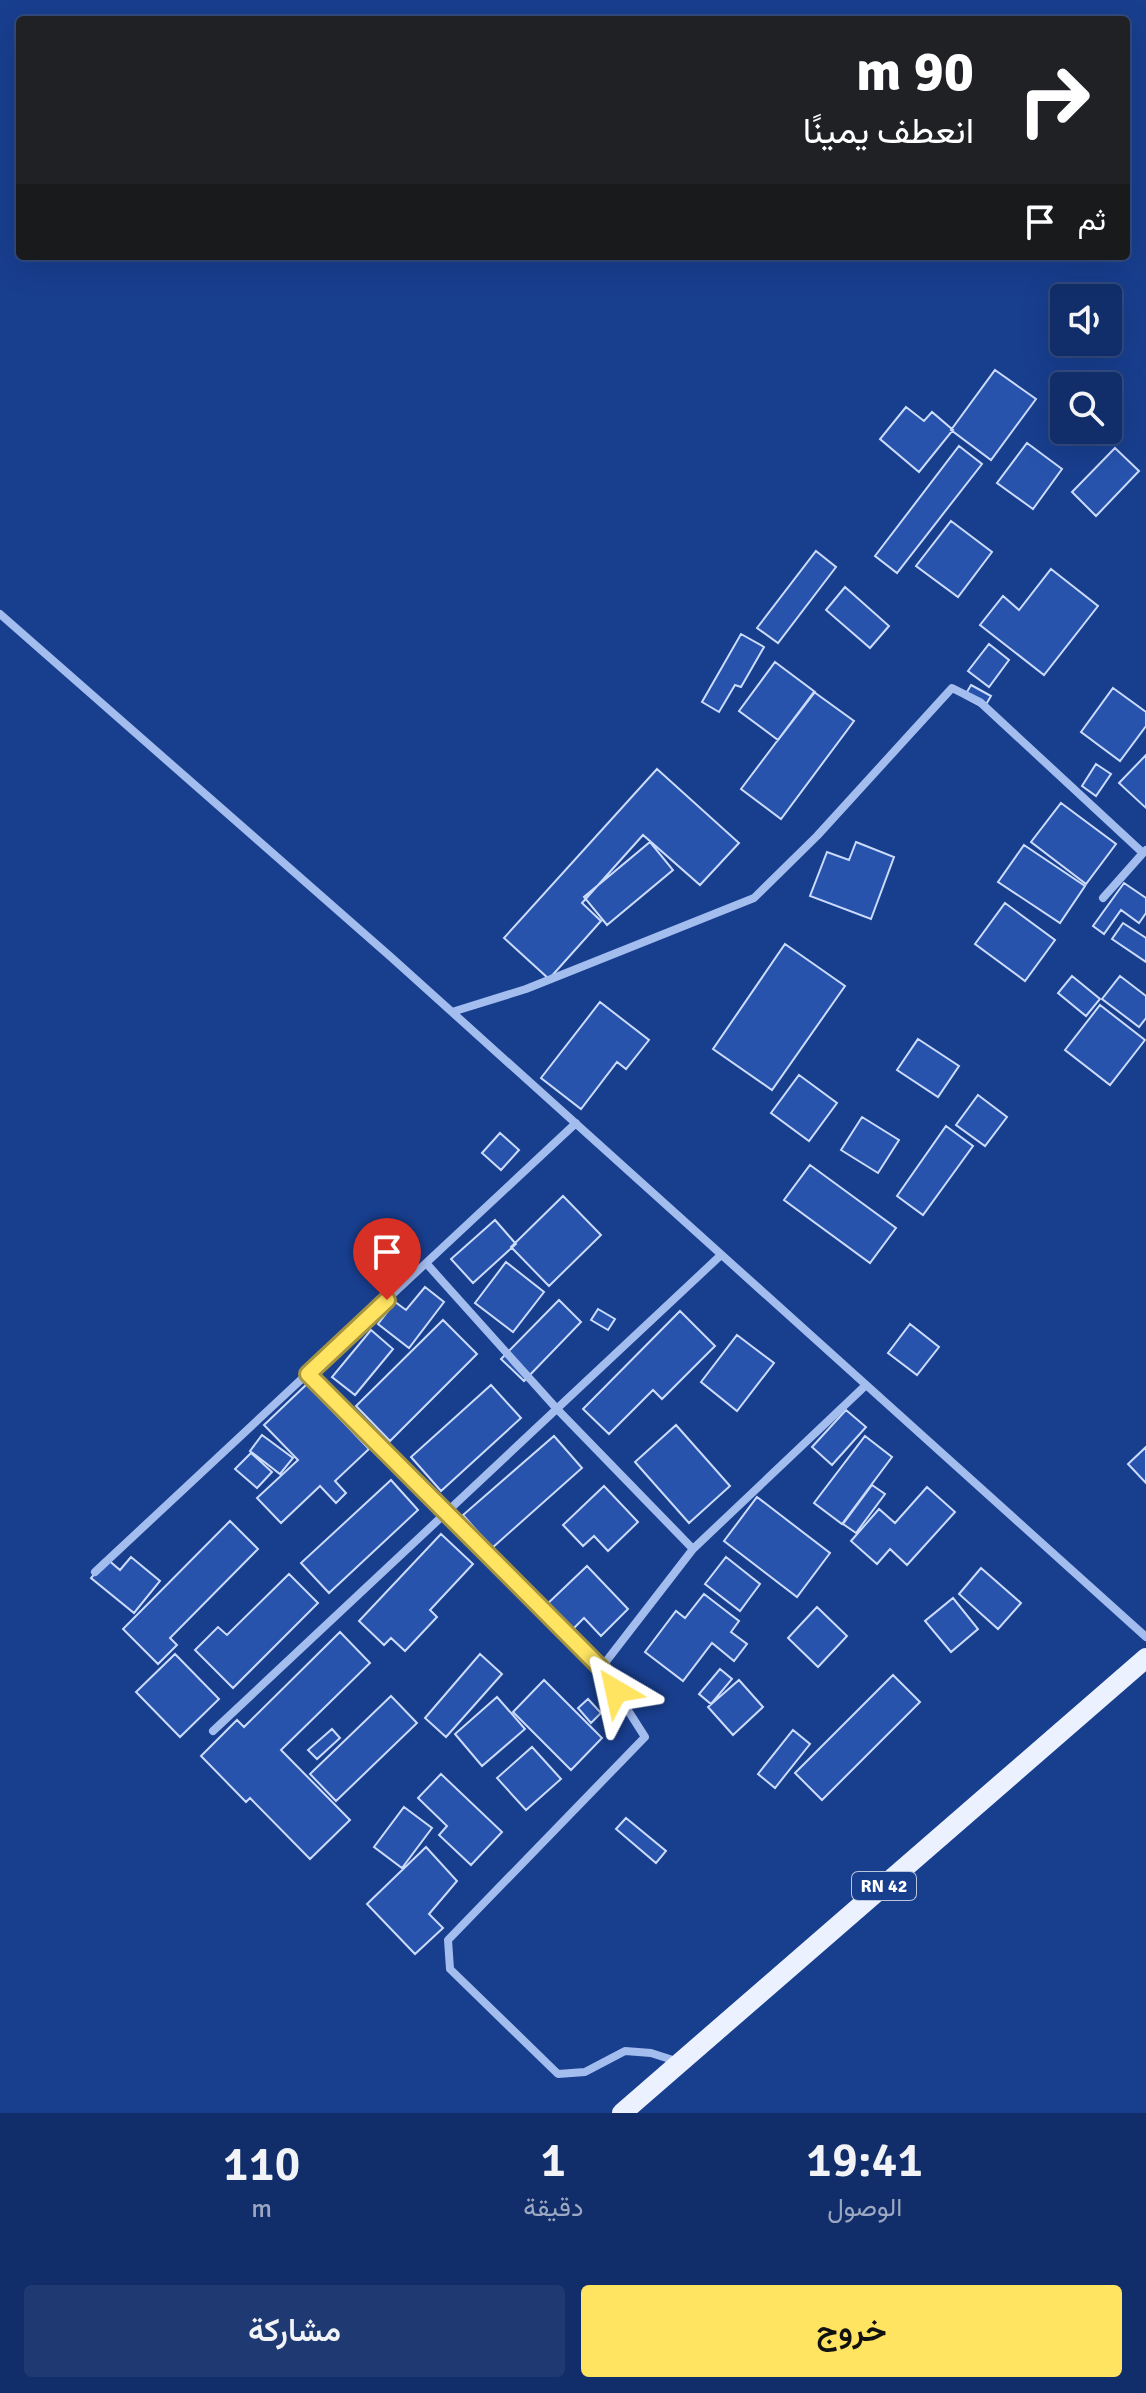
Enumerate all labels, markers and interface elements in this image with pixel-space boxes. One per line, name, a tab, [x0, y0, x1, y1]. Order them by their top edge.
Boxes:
text: 90 m	[856, 37, 974, 106]
icon: right	[1002, 48, 1106, 152]
text: انعطف يمينًا	[803, 109, 974, 154]
icon: arrive	[1018, 200, 1062, 244]
text: ثم	[1078, 202, 1106, 239]
map controls	[1050, 284, 1122, 444]
button: sound	[1050, 284, 1122, 356]
button: search	[1050, 372, 1122, 444]
pin	[353, 1218, 421, 1300]
icon: arrive	[365, 1230, 409, 1274]
position arrow	[574, 1649, 658, 1733]
road number: RN 42	[852, 1872, 916, 1900]
text: 1	[540, 2131, 566, 2190]
text: 19:41	[806, 2131, 923, 2190]
text: 110	[223, 2135, 300, 2194]
text: دقيقة	[523, 2192, 583, 2224]
text: الوصول	[827, 2192, 902, 2224]
text: m	[251, 2193, 272, 2225]
button: مشاركة	[24, 2285, 565, 2377]
button: خروج	[581, 2285, 1122, 2377]

